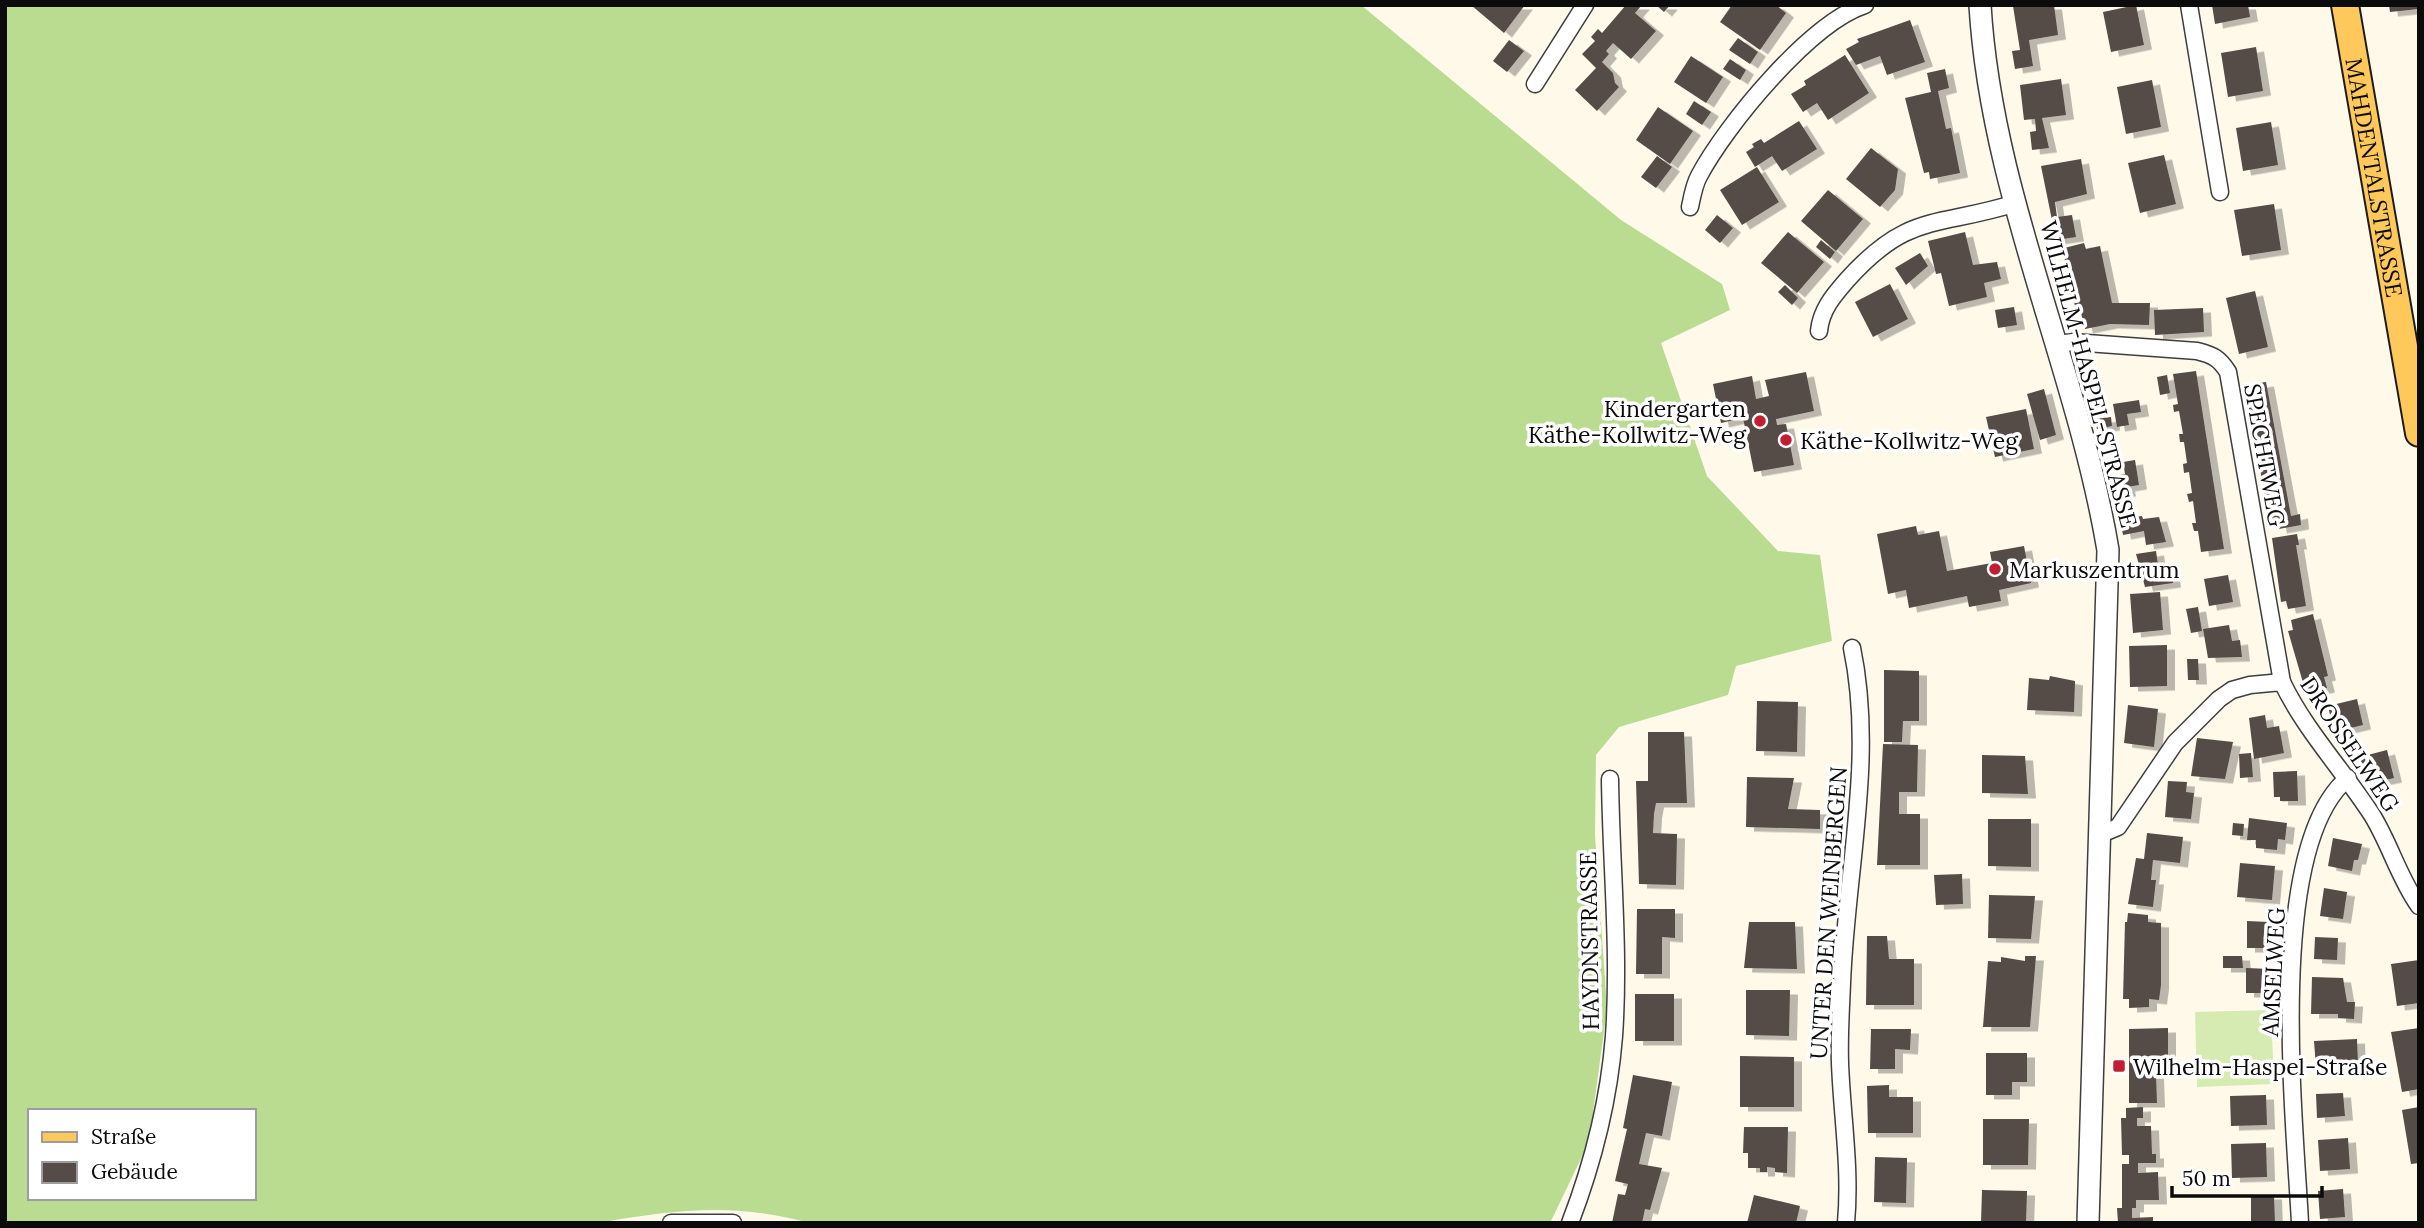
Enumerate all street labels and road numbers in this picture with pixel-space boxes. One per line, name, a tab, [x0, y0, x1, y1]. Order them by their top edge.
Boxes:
street label: MAHDENTALSTRASSE	[2340, 56, 2410, 299]
street label: WILHELM-HASPEL-STRASSE	[2034, 218, 2144, 530]
street label: SPECHTWEG	[2238, 381, 2292, 529]
street label: DROSSELWEG	[2294, 671, 2406, 817]
street label: UNTER DEN WEINBERGEN	[1803, 765, 1853, 1061]
street label: HAYDNSTRASSE	[1573, 851, 1605, 1031]
street label: AMSELWEG	[2255, 906, 2291, 1038]

